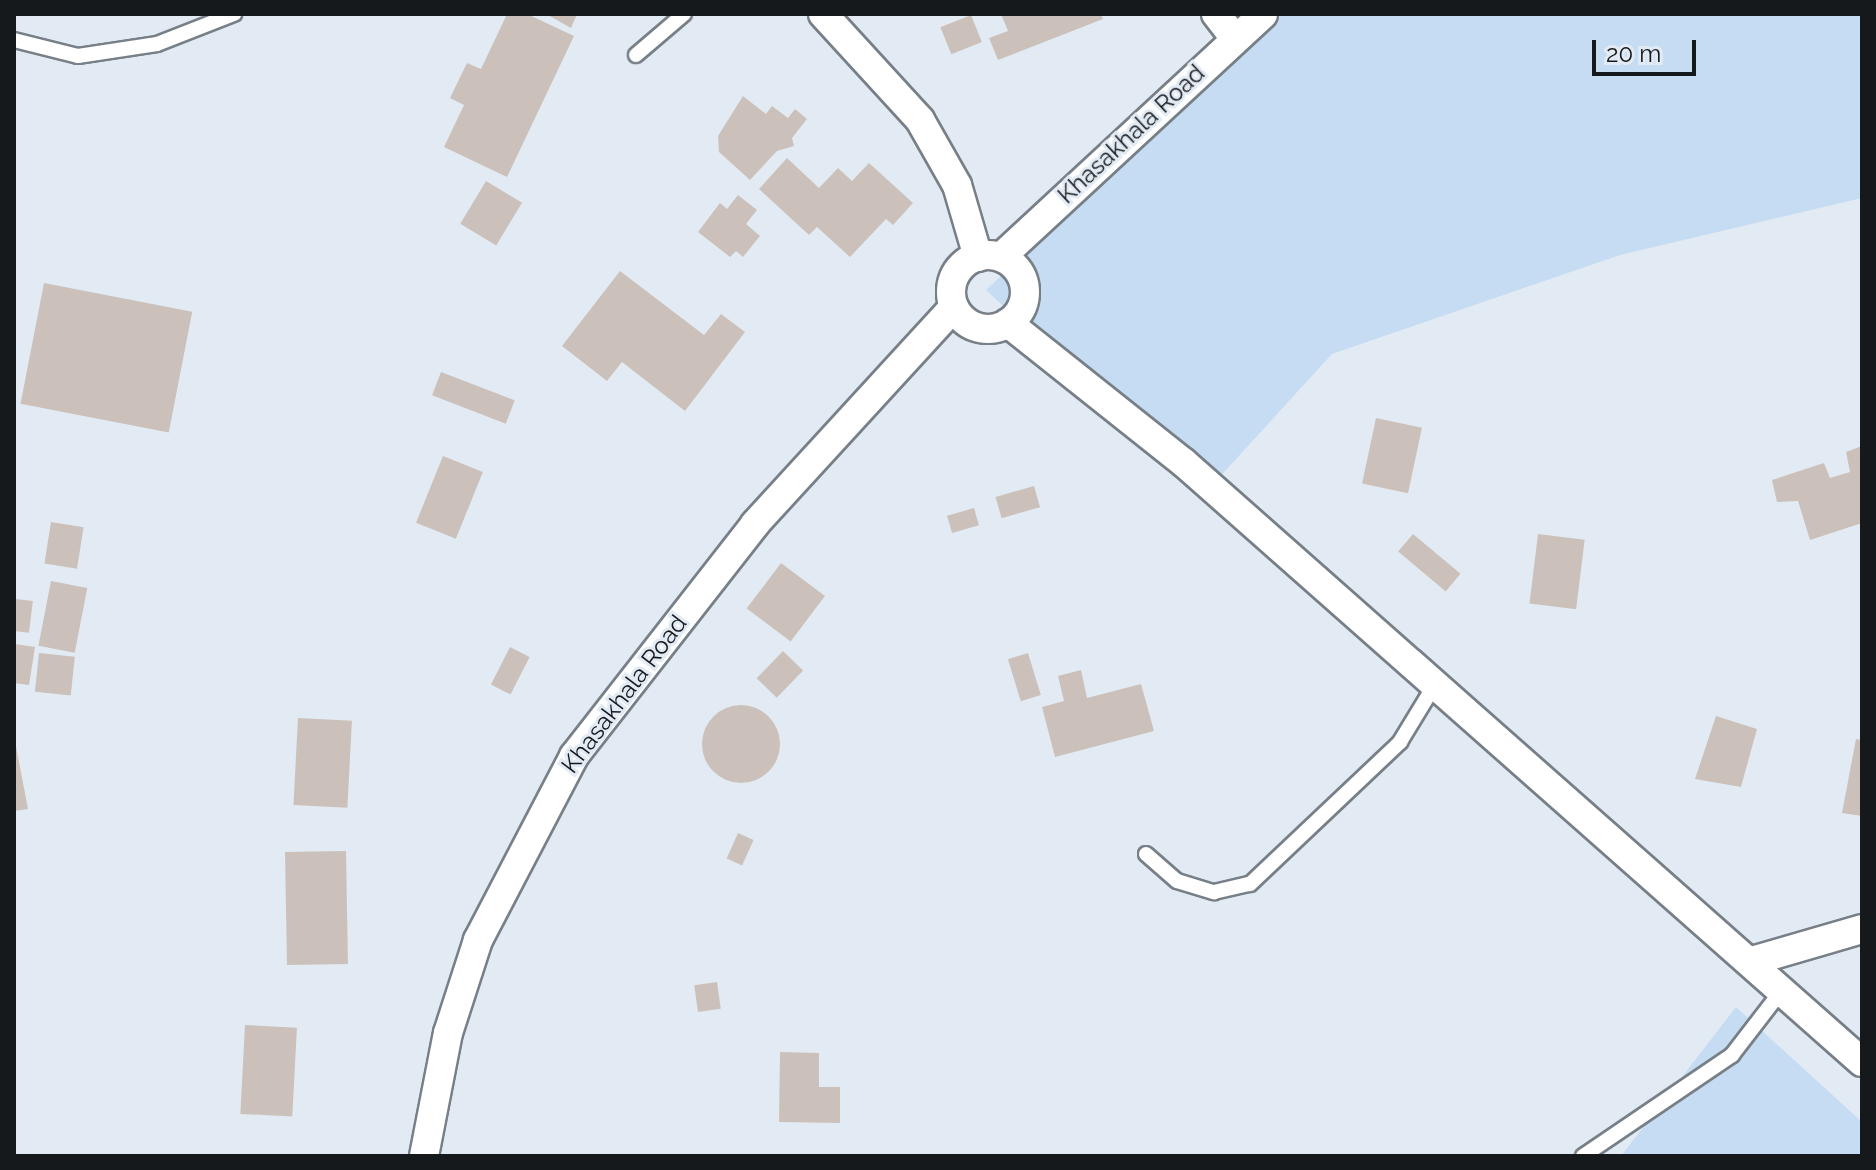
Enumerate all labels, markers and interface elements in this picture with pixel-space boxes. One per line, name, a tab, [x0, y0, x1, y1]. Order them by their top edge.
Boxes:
scale bar	[1596, 24, 1700, 74]
text: 20 m	[1606, 39, 1661, 68]
street label: Khasakhala Road	[1052, 59, 1210, 209]
street label: Khasakhala Road	[555, 609, 693, 779]

